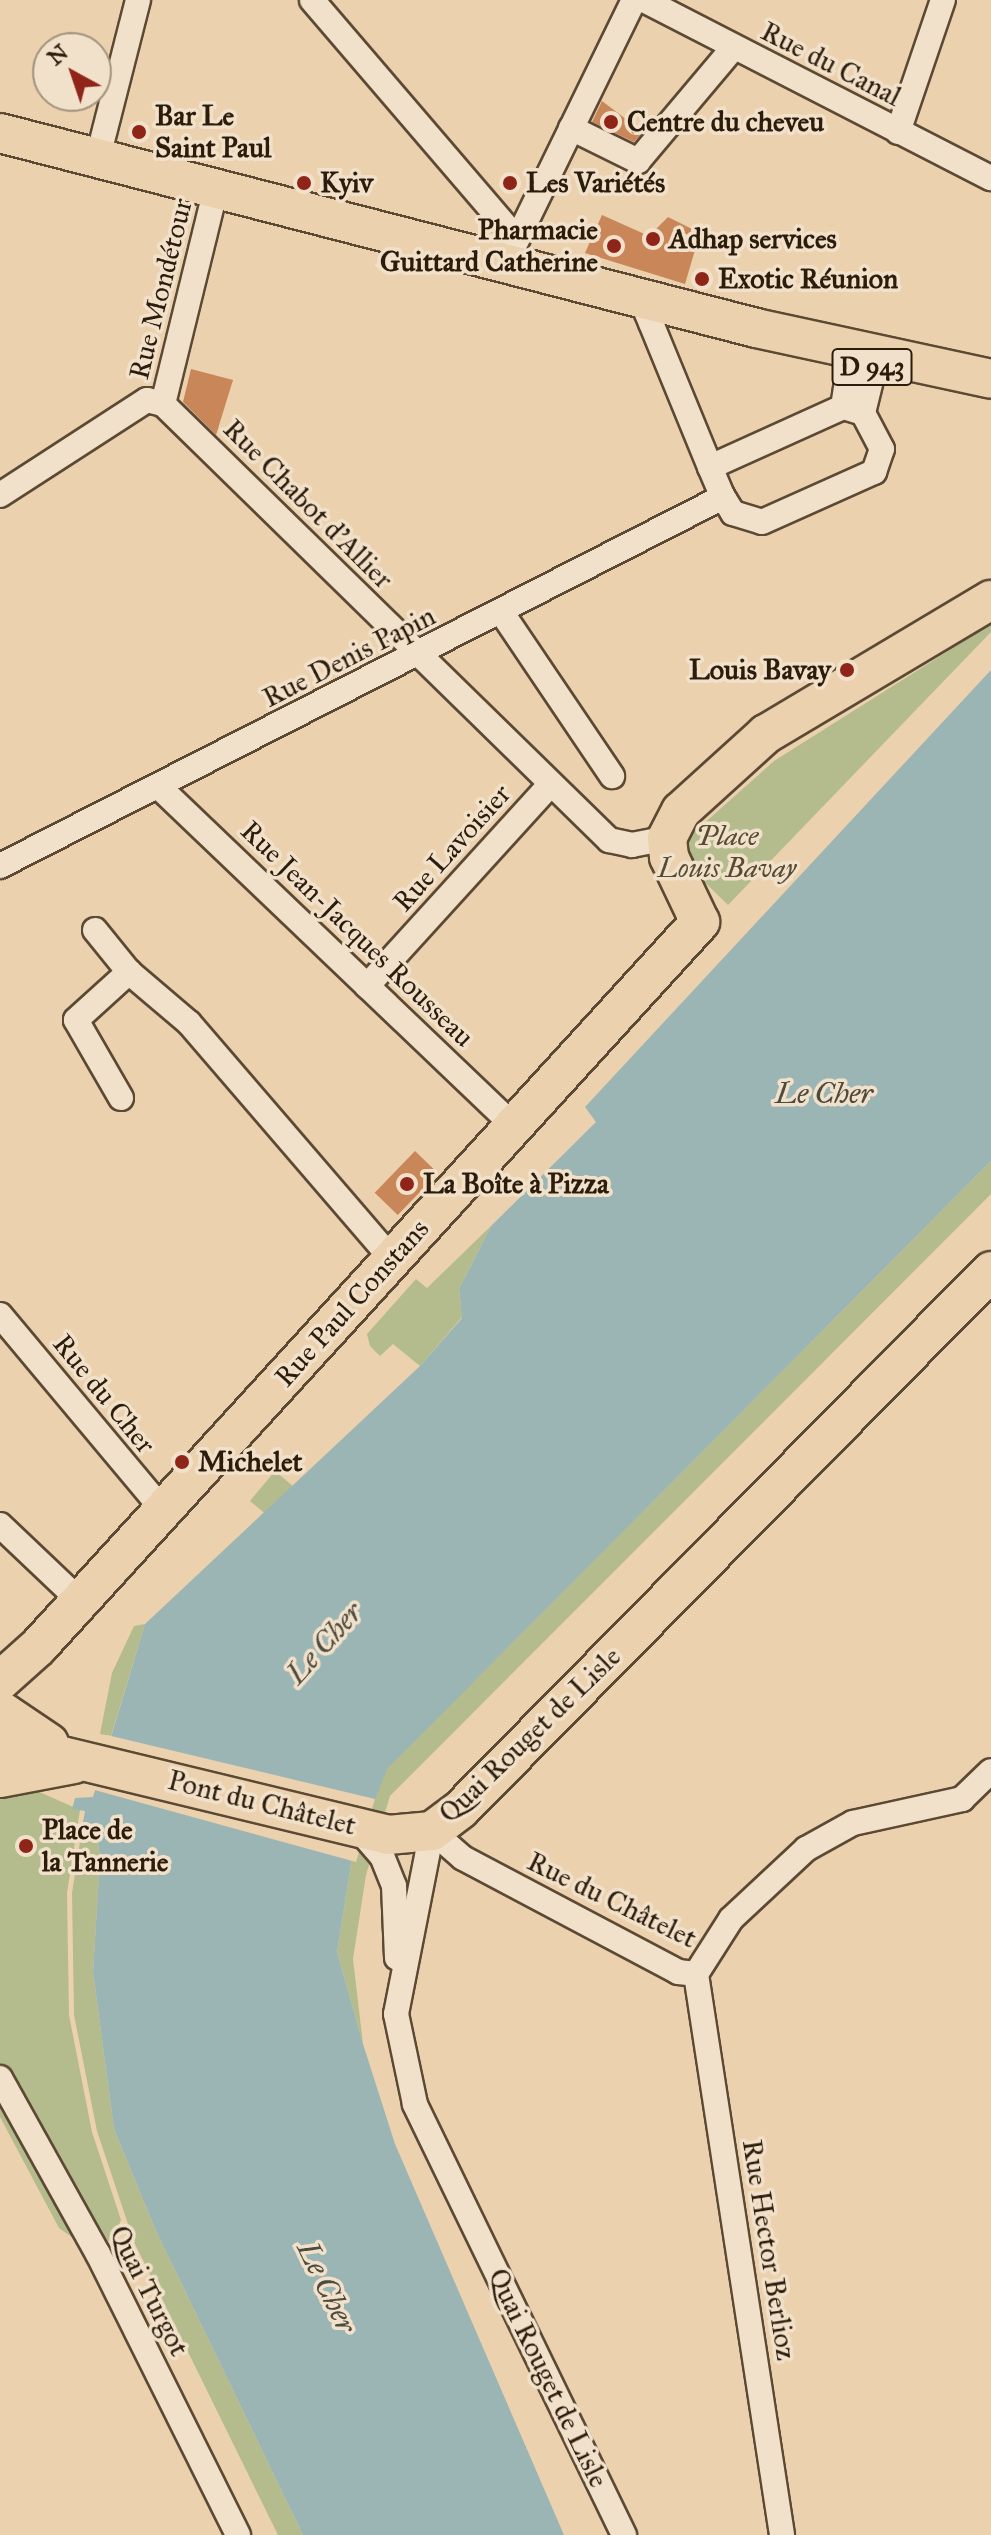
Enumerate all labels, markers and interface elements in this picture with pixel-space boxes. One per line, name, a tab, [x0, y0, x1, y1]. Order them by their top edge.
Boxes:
street label: Rue du Canal	[755, 14, 907, 114]
north arrow	[32, 32, 112, 112]
text: N	[42, 38, 73, 71]
place label: Bar Le Saint Paul	[155, 99, 271, 165]
place label: Centre du cheveu	[627, 105, 824, 139]
marker: Centre du cheveu	[602, 113, 620, 131]
marker: Bar Le Saint Paul	[130, 123, 148, 141]
place label: Kyiv	[320, 166, 373, 200]
place label: Les Variétés	[526, 166, 665, 200]
marker: Kyiv	[295, 174, 313, 192]
marker: Les Variétés	[501, 174, 519, 192]
street label: Rue Mondétour	[122, 195, 200, 383]
place label: Pharmacie Guittard Catherine	[380, 213, 598, 279]
place label: Adhap services	[669, 222, 837, 256]
marker: Adhap services	[644, 230, 662, 248]
marker: Pharmacie Guittard Catherine	[605, 237, 623, 255]
place label: Exotic Réunion	[718, 262, 898, 296]
marker: Exotic Réunion	[693, 270, 711, 288]
road number: D 943	[830, 345, 914, 389]
street label: Rue Chabot d'Allier	[216, 412, 400, 596]
street label: Rue Denis Papin	[257, 599, 441, 715]
place label: Louis Bavay	[689, 653, 831, 687]
marker: Louis Bavay	[838, 661, 856, 679]
street label: Rue Lavoisier	[386, 777, 518, 919]
street label: Rue Jean-Jacques Rousseau	[233, 814, 481, 1054]
park label: Place Louis Bavay	[658, 819, 796, 885]
water label: Le Cher	[775, 1075, 873, 1111]
place label: La Boîte à Pizza	[423, 1167, 609, 1201]
marker: La Boîte à Pizza	[398, 1175, 416, 1193]
street label: Rue Paul Constans	[268, 1212, 436, 1394]
street label: Rue du Cher	[46, 1328, 162, 1460]
place label: Michelet	[198, 1445, 302, 1479]
marker: Michelet	[173, 1453, 191, 1471]
water label: Le Cher	[278, 1595, 370, 1691]
street label: Quai Rouget de Lisle	[432, 1640, 628, 1830]
street label: Pont du Châtelet	[164, 1763, 360, 1843]
place label: Place de la Tannerie	[42, 1813, 168, 1879]
marker: Place de la Tannerie	[17, 1837, 35, 1855]
street label: Rue du Châtelet	[522, 1845, 702, 1955]
street label: Rue Hector Berlioz	[735, 2137, 803, 2363]
street label: Quai Turgot	[102, 2220, 196, 2362]
water label: Le Cher	[289, 2235, 365, 2339]
street label: Quai Rouget de Lisle	[480, 2263, 616, 2493]

